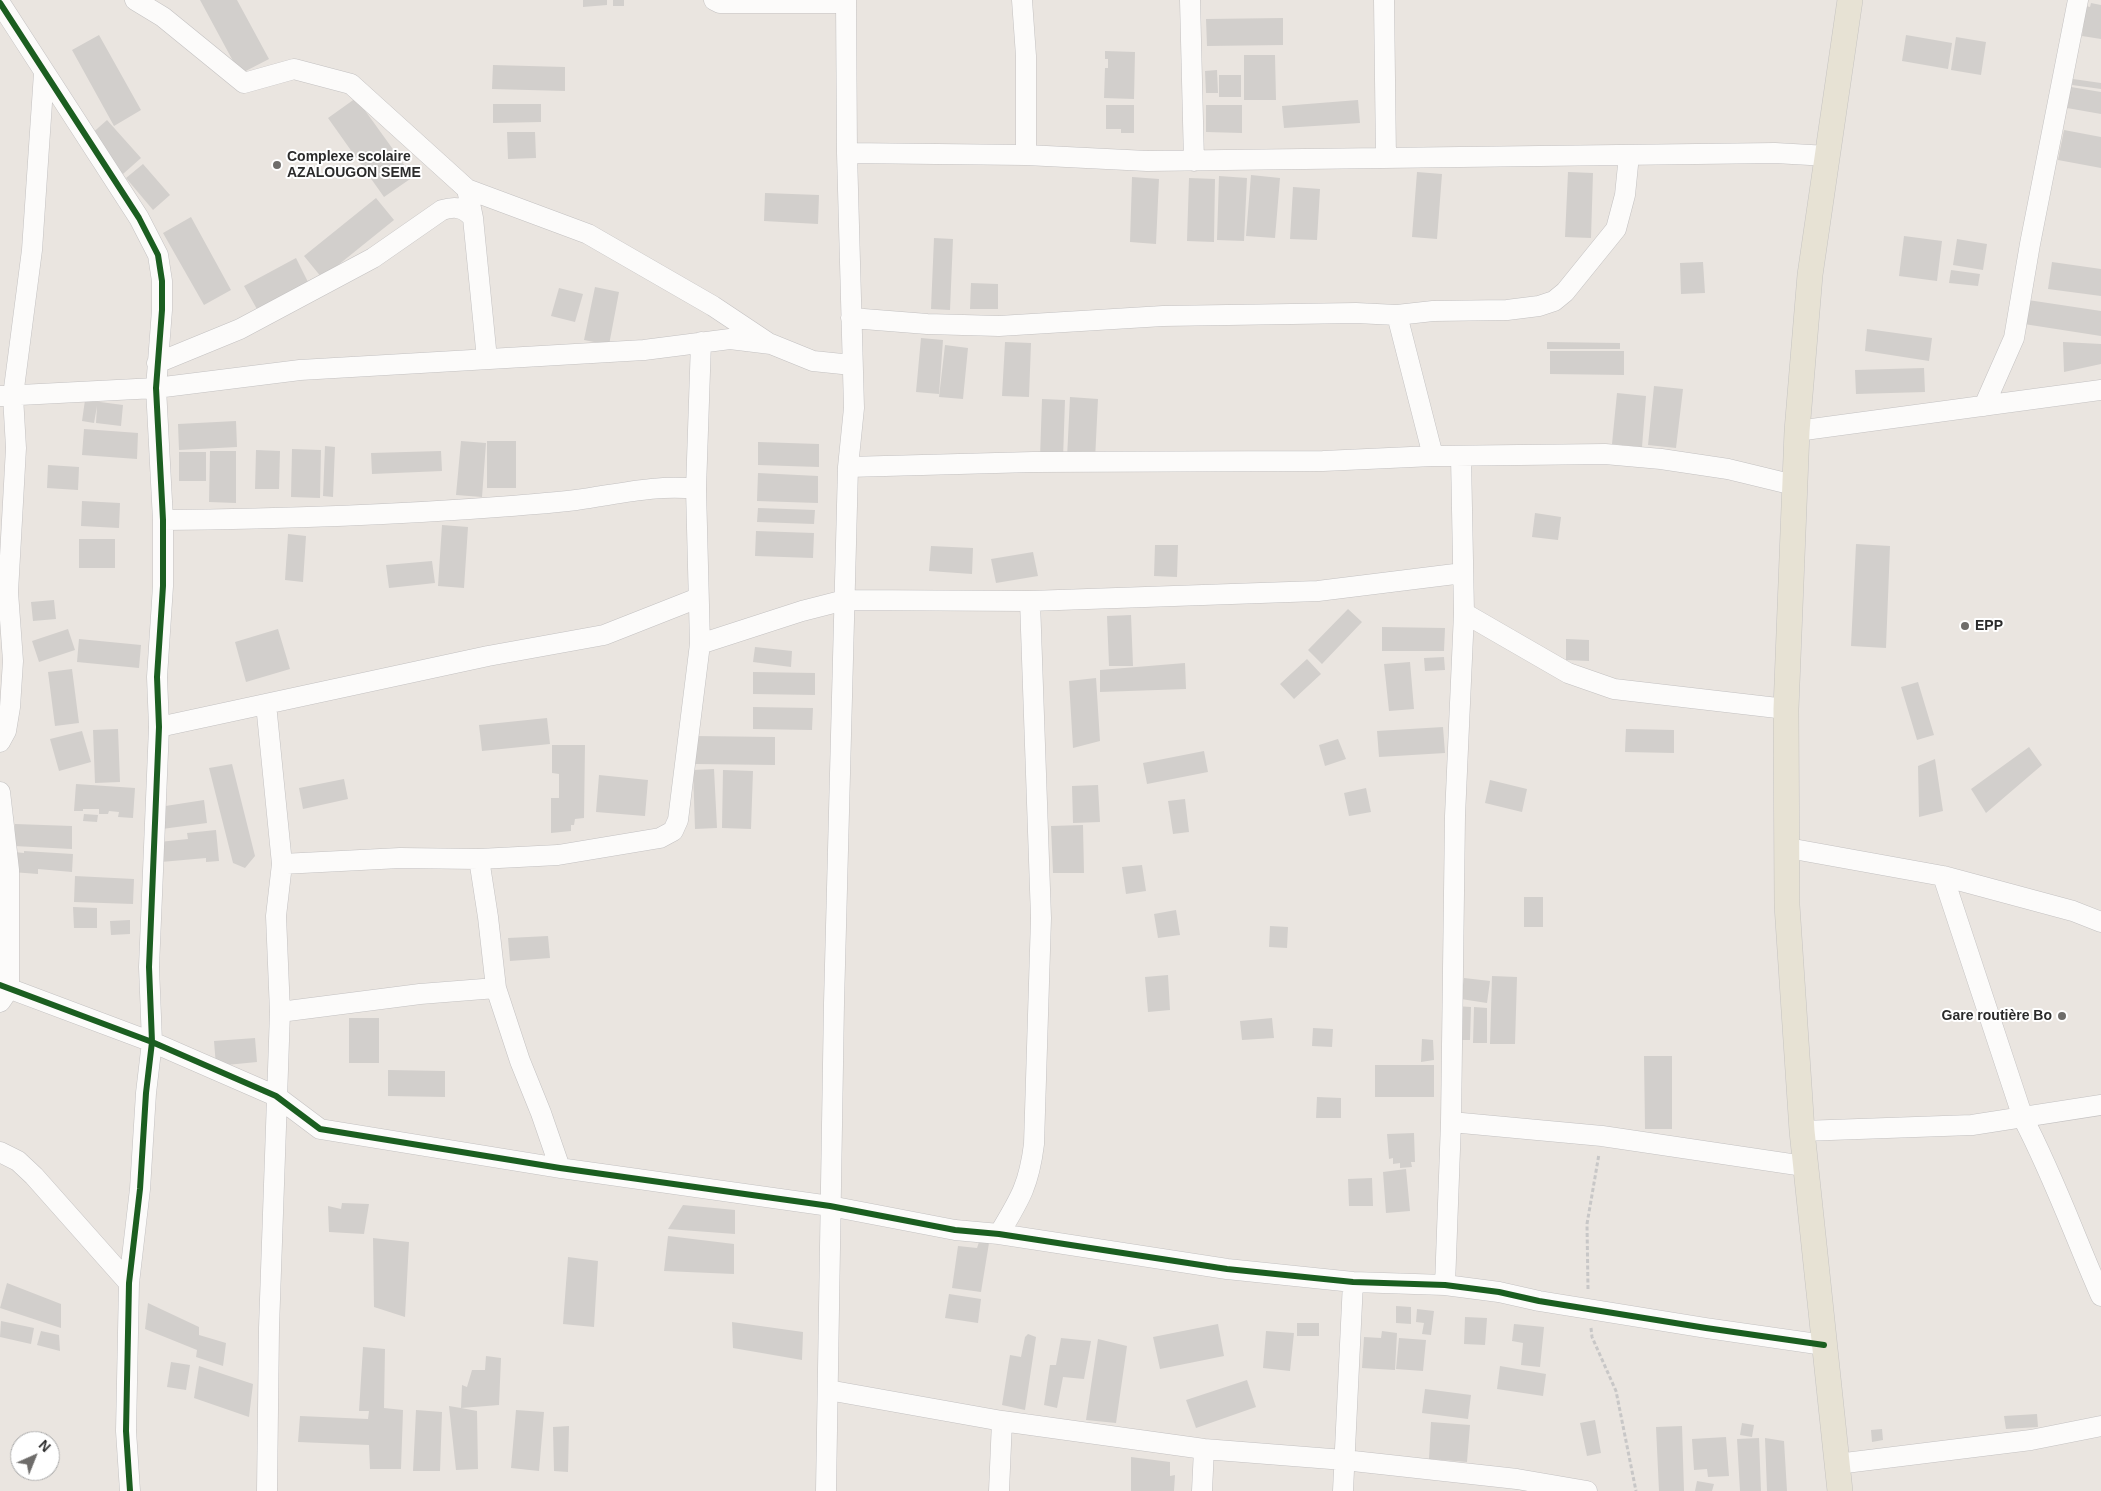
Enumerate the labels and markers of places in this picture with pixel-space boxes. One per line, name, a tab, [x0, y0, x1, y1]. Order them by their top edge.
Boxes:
place label: Complexe scolaire AZALOUGON SEME	[287, 149, 421, 182]
marker: Complexe scolaire AZALOUGON SEME	[271, 159, 283, 171]
place label: EPP	[1975, 618, 2003, 634]
marker: EPP	[1959, 620, 1971, 632]
place label: Gare routière Bo	[1942, 1008, 2052, 1024]
marker: Gare routière Bo	[2056, 1010, 2068, 1022]

